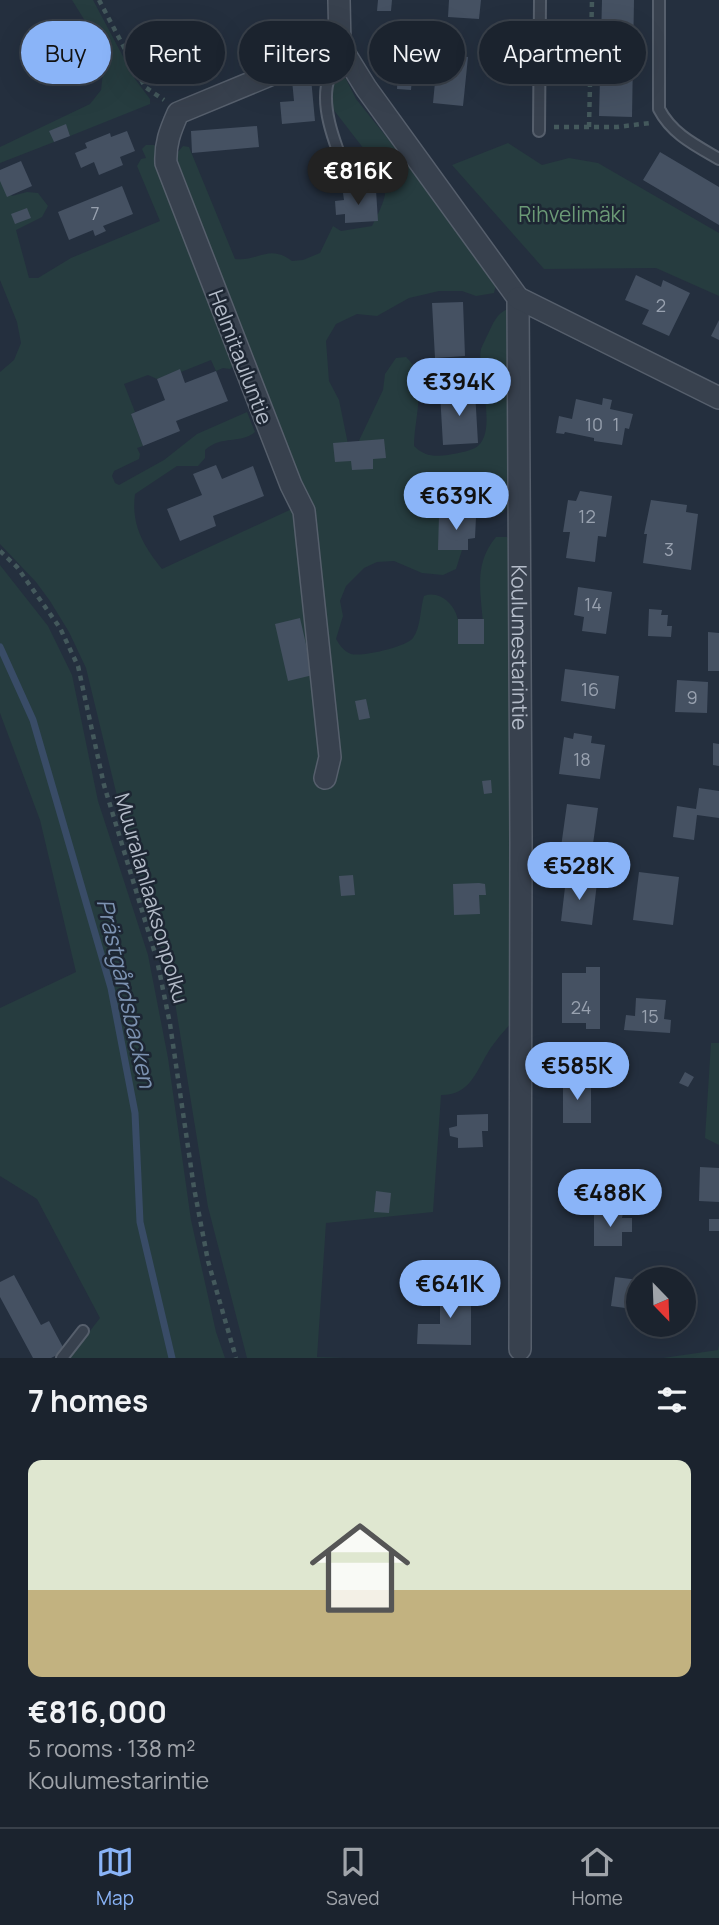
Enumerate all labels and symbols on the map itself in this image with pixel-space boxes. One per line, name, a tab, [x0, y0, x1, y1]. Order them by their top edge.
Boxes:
pin: €816K	[309, 148, 407, 207]
park label: Rihvelimäki	[518, 200, 626, 228]
house number: 7	[90, 201, 100, 225]
street label: Helmitauluntie	[202, 286, 280, 428]
house number: 2	[656, 293, 666, 317]
pin: €394K	[410, 358, 508, 418]
house number: 10	[585, 412, 603, 436]
house number: 1	[612, 412, 620, 436]
pin: €639K	[407, 472, 505, 532]
house number: 12	[578, 504, 596, 528]
house number: 3	[664, 537, 674, 561]
street label: Koulumestarintie	[505, 564, 534, 730]
house number: 14	[584, 592, 602, 616]
house number: 16	[581, 677, 599, 701]
house number: 9	[686, 685, 698, 709]
house number: 18	[573, 747, 591, 771]
street label: Muuralanlaaksonpolku	[109, 790, 195, 1006]
pin: €528K	[530, 842, 628, 902]
water label: Prästgårdsbacken	[90, 895, 165, 1092]
house number: 24	[571, 995, 591, 1019]
house number: 15	[641, 1004, 659, 1028]
pin: €585K	[528, 1042, 626, 1102]
pin: €488K	[561, 1170, 659, 1229]
pin: €641K	[401, 1260, 499, 1320]
north arrow	[626, 1267, 696, 1337]

